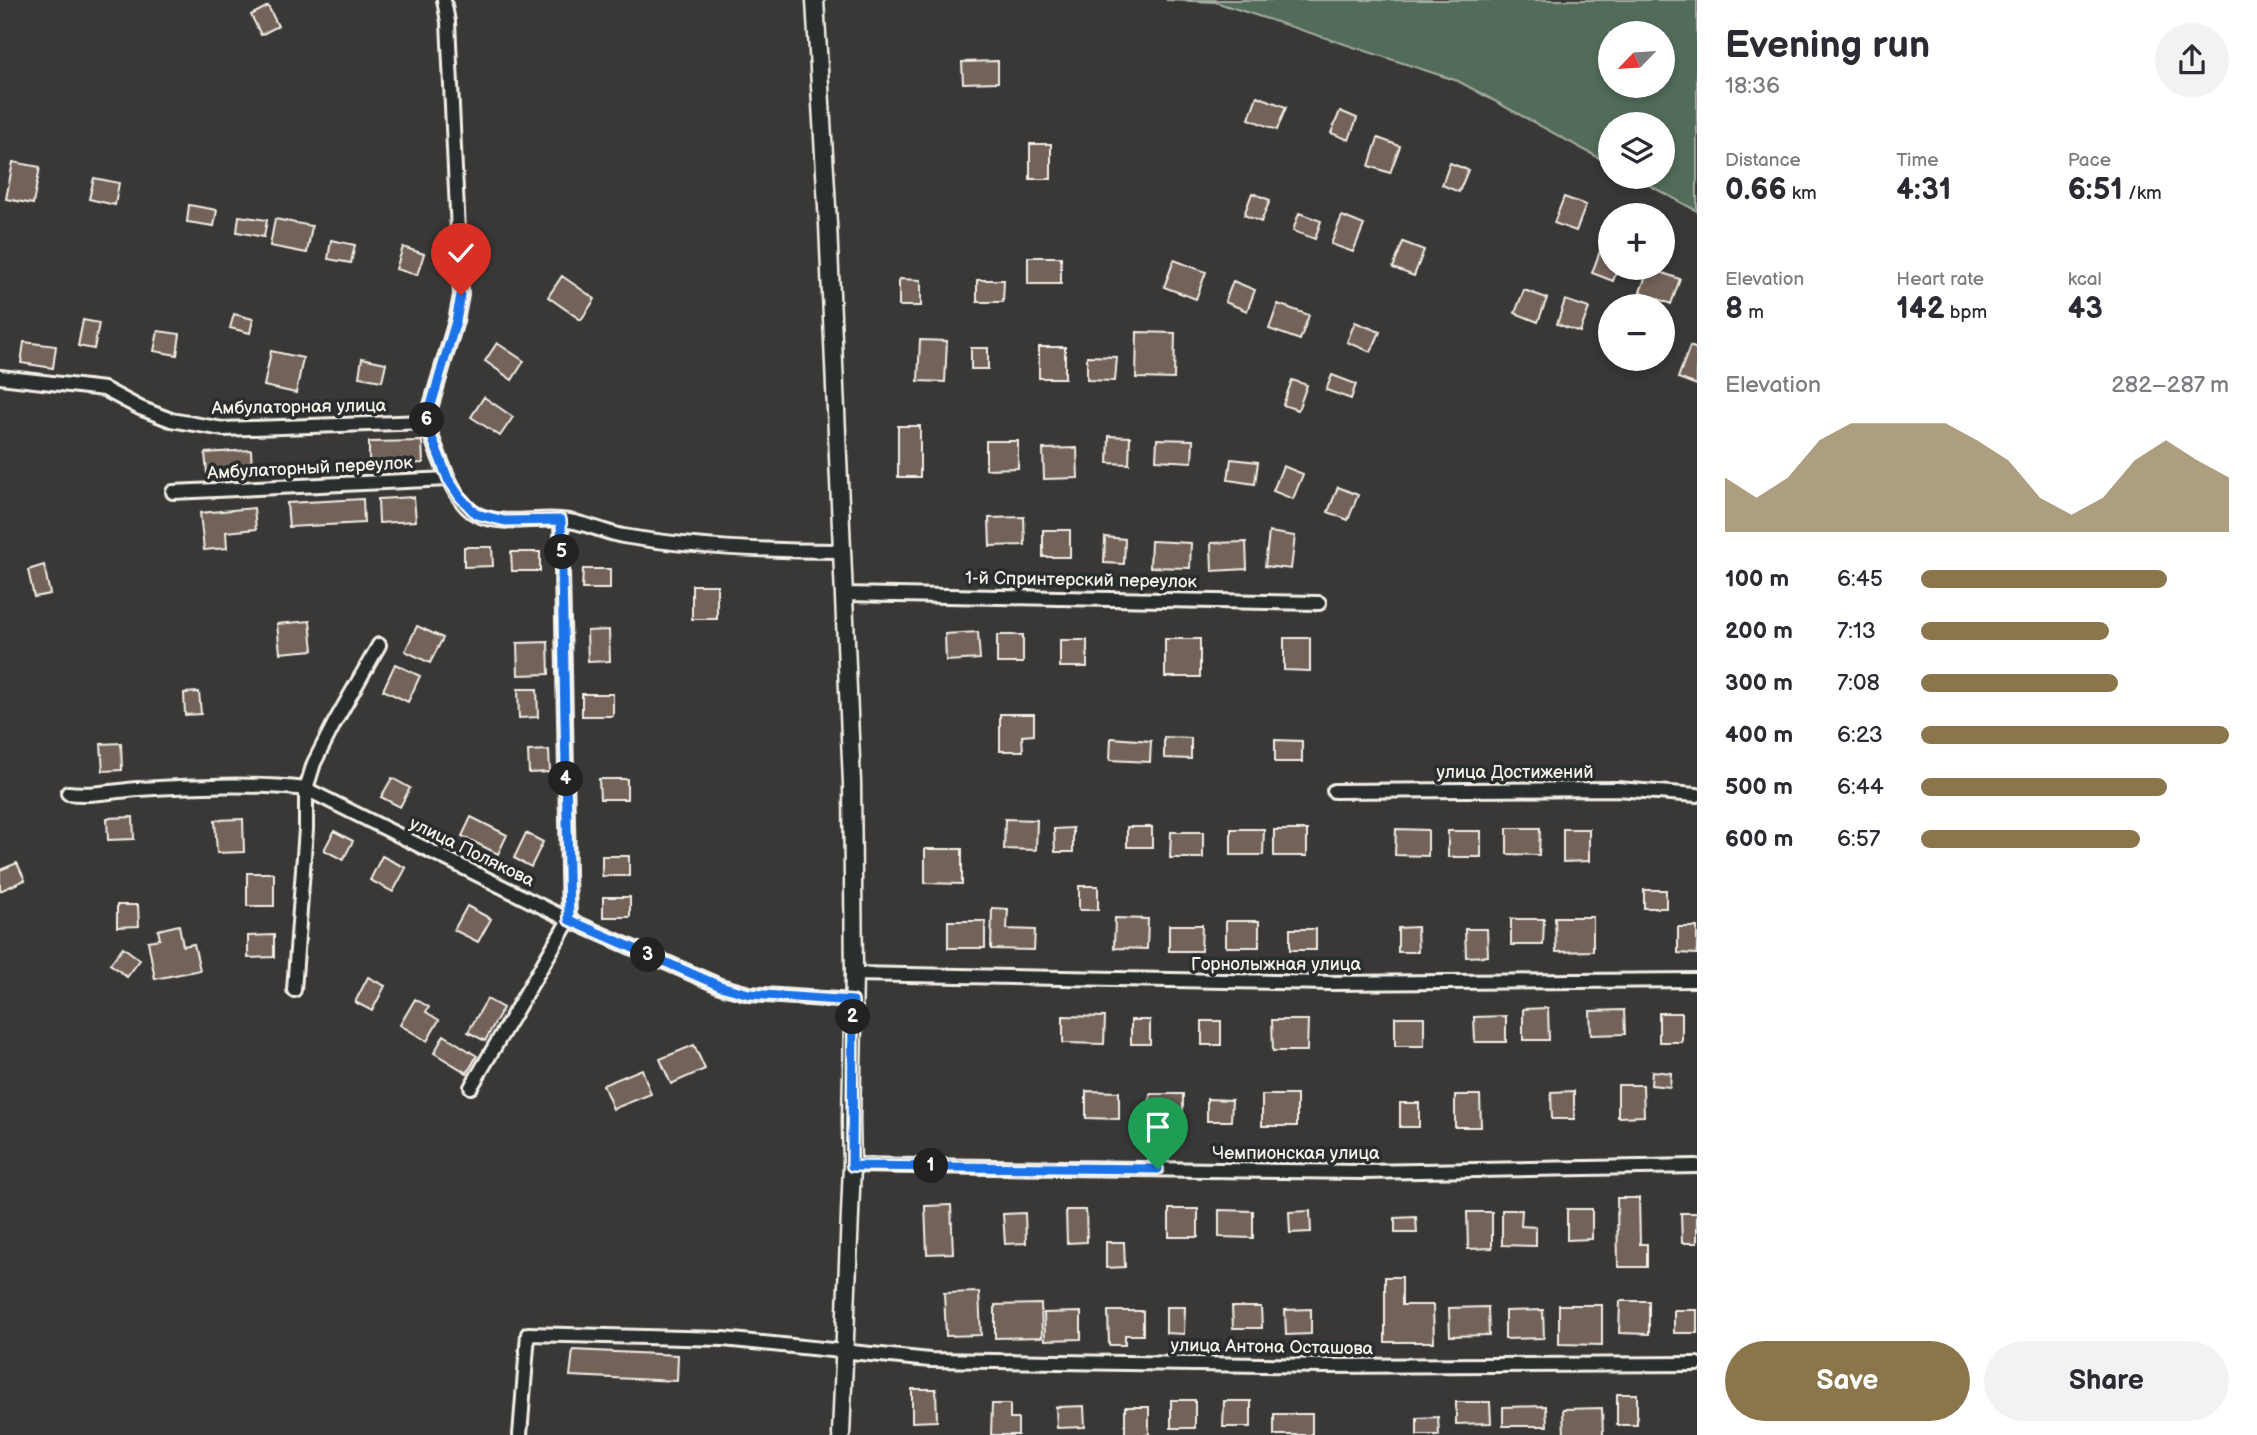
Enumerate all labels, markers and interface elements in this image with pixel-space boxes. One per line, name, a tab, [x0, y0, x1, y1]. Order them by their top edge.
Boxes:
north arrow	[1598, 21, 1675, 98]
map controls	[1598, 21, 1675, 371]
text: Evening run	[1725, 23, 1930, 68]
button: share	[2155, 23, 2229, 97]
text: 18:36	[1725, 72, 1780, 100]
button: layers	[1598, 112, 1675, 189]
text: Distance	[1725, 149, 1801, 172]
text: Time	[1896, 149, 1938, 172]
text: Pace	[2068, 149, 2111, 172]
text: 0.66	[1725, 172, 1787, 208]
text: 4:31	[1896, 172, 1951, 208]
text: 6:51	[2068, 172, 2123, 208]
text: km	[1787, 182, 1817, 205]
text: /km	[2123, 182, 2162, 205]
button: +	[1598, 203, 1675, 280]
pin	[431, 223, 491, 295]
icon: check	[442, 234, 480, 272]
text: Elevation	[1725, 268, 1804, 291]
text: Heart rate	[1896, 268, 1984, 291]
text: kcal	[2068, 268, 2102, 291]
text: 8	[1725, 291, 1743, 327]
text: 142	[1896, 291, 1945, 327]
text: 43	[2068, 291, 2103, 327]
button: −	[1598, 294, 1675, 371]
text: m	[1743, 301, 1764, 324]
text: bpm	[1945, 301, 1987, 324]
text: Elevation	[1725, 371, 1821, 399]
text: 282–287 m	[2111, 371, 2229, 399]
street label: Амбулаторная улица	[210, 395, 387, 419]
pin: 6	[410, 402, 444, 438]
text: 6	[421, 408, 432, 431]
street label: Амбулаторный переулок	[206, 452, 414, 484]
pin: 5	[544, 534, 580, 570]
text: 5	[556, 540, 567, 563]
text: 100 m	[1725, 565, 1789, 593]
text: 6:45	[1837, 565, 1883, 593]
street label: 1-й Спринтерский переулок	[965, 567, 1198, 593]
text: 200 m	[1725, 617, 1793, 645]
text: 7:13	[1837, 617, 1876, 645]
text: 300 m	[1725, 669, 1793, 697]
text: 7:08	[1837, 669, 1880, 697]
text: 400 m	[1725, 721, 1793, 749]
text: 6:23	[1837, 721, 1883, 749]
pin: 4	[548, 762, 584, 796]
street label: улица Достижений	[1436, 762, 1594, 783]
text: 4	[560, 767, 571, 790]
text: 500 m	[1725, 773, 1793, 801]
text: 6:44	[1837, 773, 1884, 801]
street label: улица Полякова	[406, 813, 538, 891]
text: 600 m	[1725, 825, 1793, 853]
text: 6:57	[1837, 825, 1880, 853]
pin: 3	[630, 937, 666, 972]
text: 3	[642, 943, 653, 966]
street label: Горнолыжная улица	[1191, 954, 1361, 975]
pin: 2	[836, 1000, 870, 1034]
text: 2	[847, 1005, 858, 1028]
pin	[1128, 1097, 1188, 1169]
icon: arrive	[1139, 1108, 1177, 1146]
street label: Чемпионская улица	[1212, 1143, 1380, 1164]
pin: 1	[914, 1148, 948, 1184]
text: 1	[927, 1154, 935, 1177]
street label: улица Антона Осташова	[1171, 1335, 1374, 1359]
button: Save	[1725, 1341, 1970, 1421]
button: Share	[1984, 1341, 2229, 1421]

